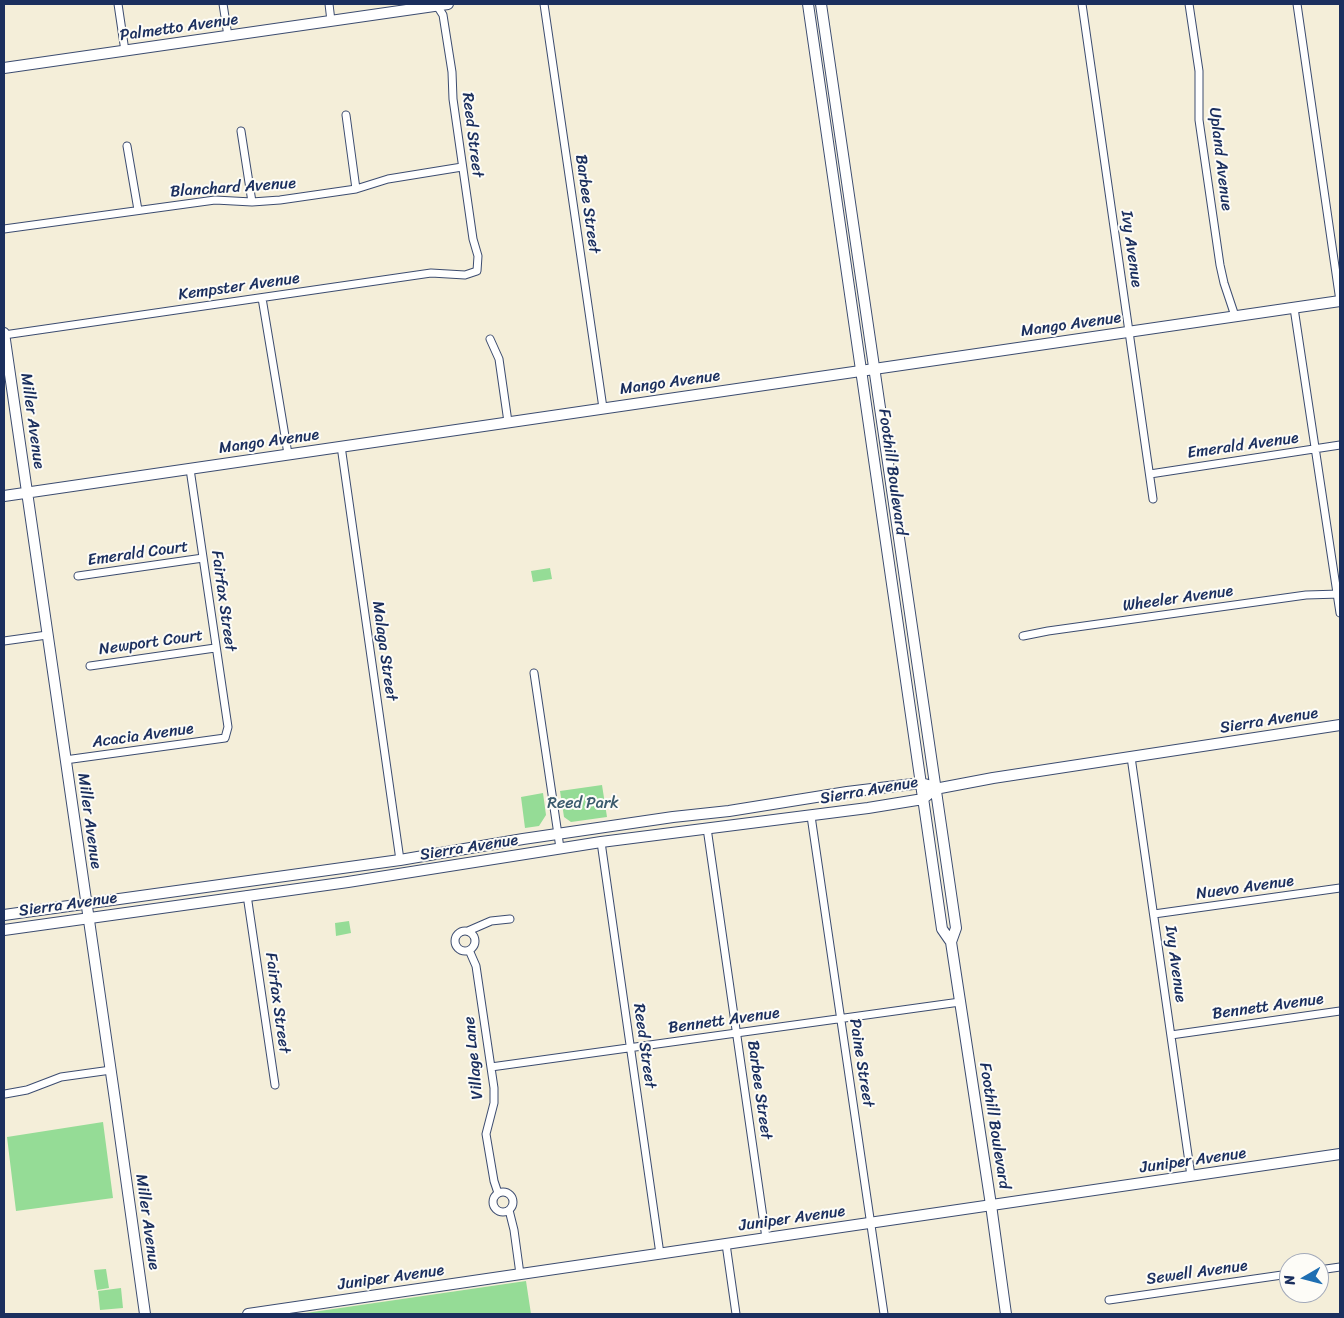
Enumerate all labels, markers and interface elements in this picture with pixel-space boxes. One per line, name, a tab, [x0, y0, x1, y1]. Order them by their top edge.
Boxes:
street label: Palmetto Avenue	[119, 10, 239, 46]
street label: Reed Street	[457, 92, 487, 178]
street label: Upland Avenue	[1204, 106, 1236, 212]
street label: Barbee Street	[571, 153, 603, 255]
street label: Blanchard Avenue	[170, 174, 296, 202]
street label: Ivy Avenue	[1116, 209, 1146, 289]
street label: Kempster Avenue	[177, 269, 301, 305]
street label: Mango Avenue	[1020, 308, 1122, 342]
street label: Mango Avenue	[619, 366, 721, 400]
street label: Miller Avenue	[16, 372, 48, 470]
street label: Foothill Boulevard	[874, 407, 910, 537]
street label: Mango Avenue	[218, 425, 320, 459]
street label: Emerald Avenue	[1186, 429, 1300, 463]
street label: Emerald Court	[86, 537, 190, 571]
street label: Fairfax Street	[206, 549, 240, 653]
street label: Wheeler Avenue	[1122, 582, 1234, 616]
street label: Malaga Street	[368, 600, 400, 702]
street label: Newport Court	[98, 626, 204, 660]
street label: Sierra Avenue	[1219, 704, 1319, 738]
street label: Acacia Avenue	[91, 719, 195, 753]
street label: Miller Avenue	[73, 772, 105, 870]
street label: Sierra Avenue	[819, 773, 919, 809]
park label: Reed Park	[547, 794, 619, 814]
street label: Sierra Avenue	[419, 831, 519, 865]
street label: Nuevo Avenue	[1195, 872, 1295, 904]
street label: Sierra Avenue	[18, 889, 118, 921]
street label: Ivy Avenue	[1160, 924, 1190, 1004]
street label: Fairfax Street	[260, 951, 294, 1055]
street label: Bennett Avenue	[1211, 990, 1325, 1024]
street label: Reed Street	[629, 1002, 659, 1090]
street label: Bennett Avenue	[667, 1004, 781, 1038]
street label: Village Lane	[460, 1016, 488, 1100]
street label: Paine Street	[845, 1017, 877, 1109]
street label: Barbee Street	[743, 1039, 775, 1141]
street label: Foothill Boulevard	[975, 1061, 1013, 1191]
street label: Juniper Avenue	[1139, 1144, 1247, 1178]
street label: Miller Avenue	[131, 1173, 163, 1271]
street label: Juniper Avenue	[738, 1202, 846, 1236]
north arrow	[1279, 1253, 1329, 1303]
street label: Sewell Avenue	[1145, 1256, 1249, 1290]
street label: Juniper Avenue	[337, 1261, 445, 1295]
text: N	[1277, 1273, 1303, 1287]

